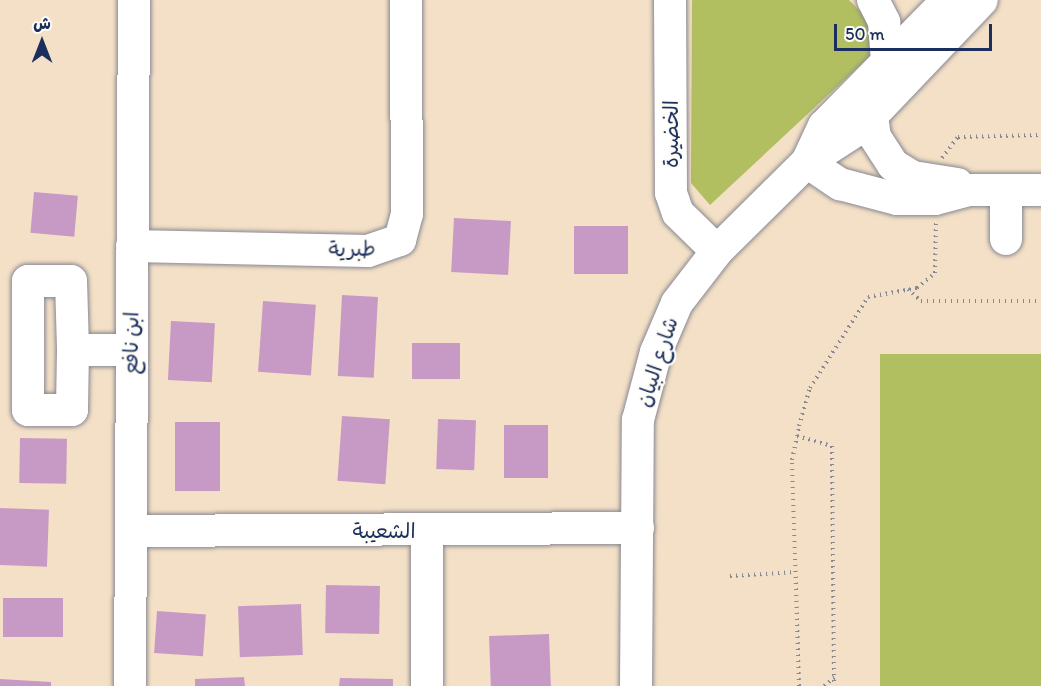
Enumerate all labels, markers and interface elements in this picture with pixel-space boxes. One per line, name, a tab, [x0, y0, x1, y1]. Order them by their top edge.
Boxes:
north arrow	[12, 12, 72, 72]
scale bar	[837, 12, 994, 50]
text: ش	[33, 14, 51, 33]
text: 50 m	[845, 23, 885, 45]
street label: الخضيرة	[658, 100, 684, 168]
street label: طبرية	[328, 236, 376, 262]
street label: ابن نافع	[118, 311, 144, 375]
street label: شارع البيان	[631, 314, 683, 410]
street label: الشعيبة	[352, 518, 416, 544]

